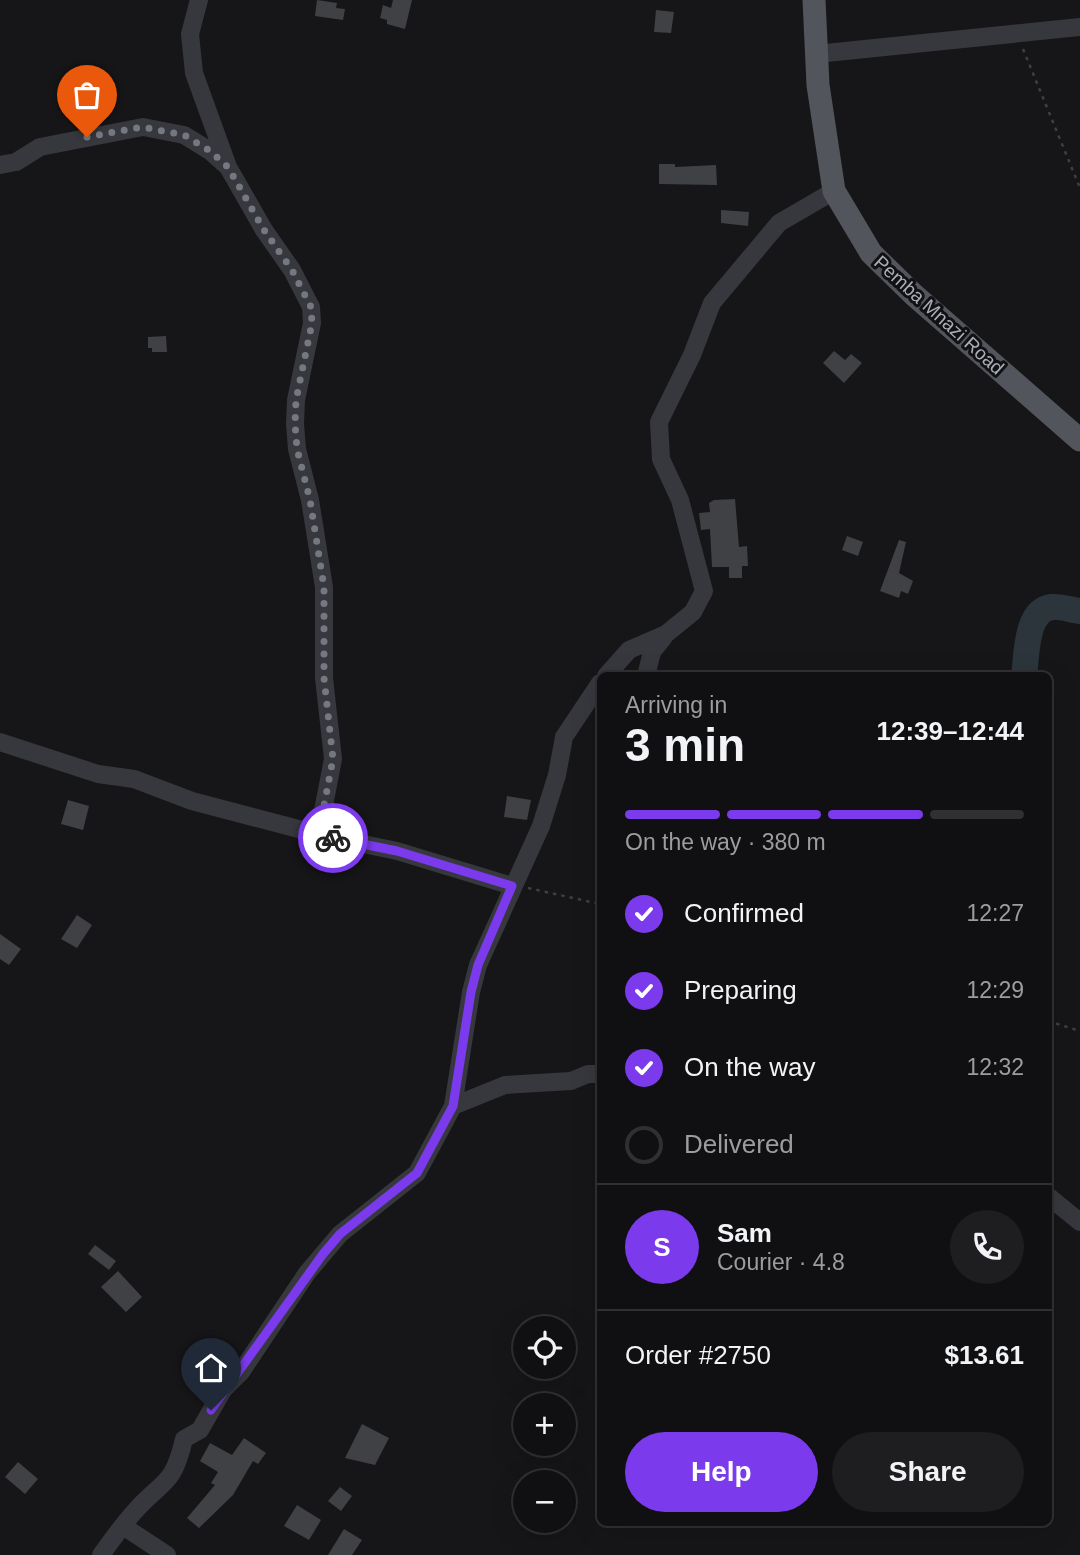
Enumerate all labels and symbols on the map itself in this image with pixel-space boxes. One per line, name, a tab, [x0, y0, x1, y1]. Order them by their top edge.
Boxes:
pin	[57, 65, 117, 137]
street label: Pemba Mnazi Road	[870, 251, 1008, 379]
courier	[298, 803, 368, 873]
pin	[181, 1338, 241, 1410]

